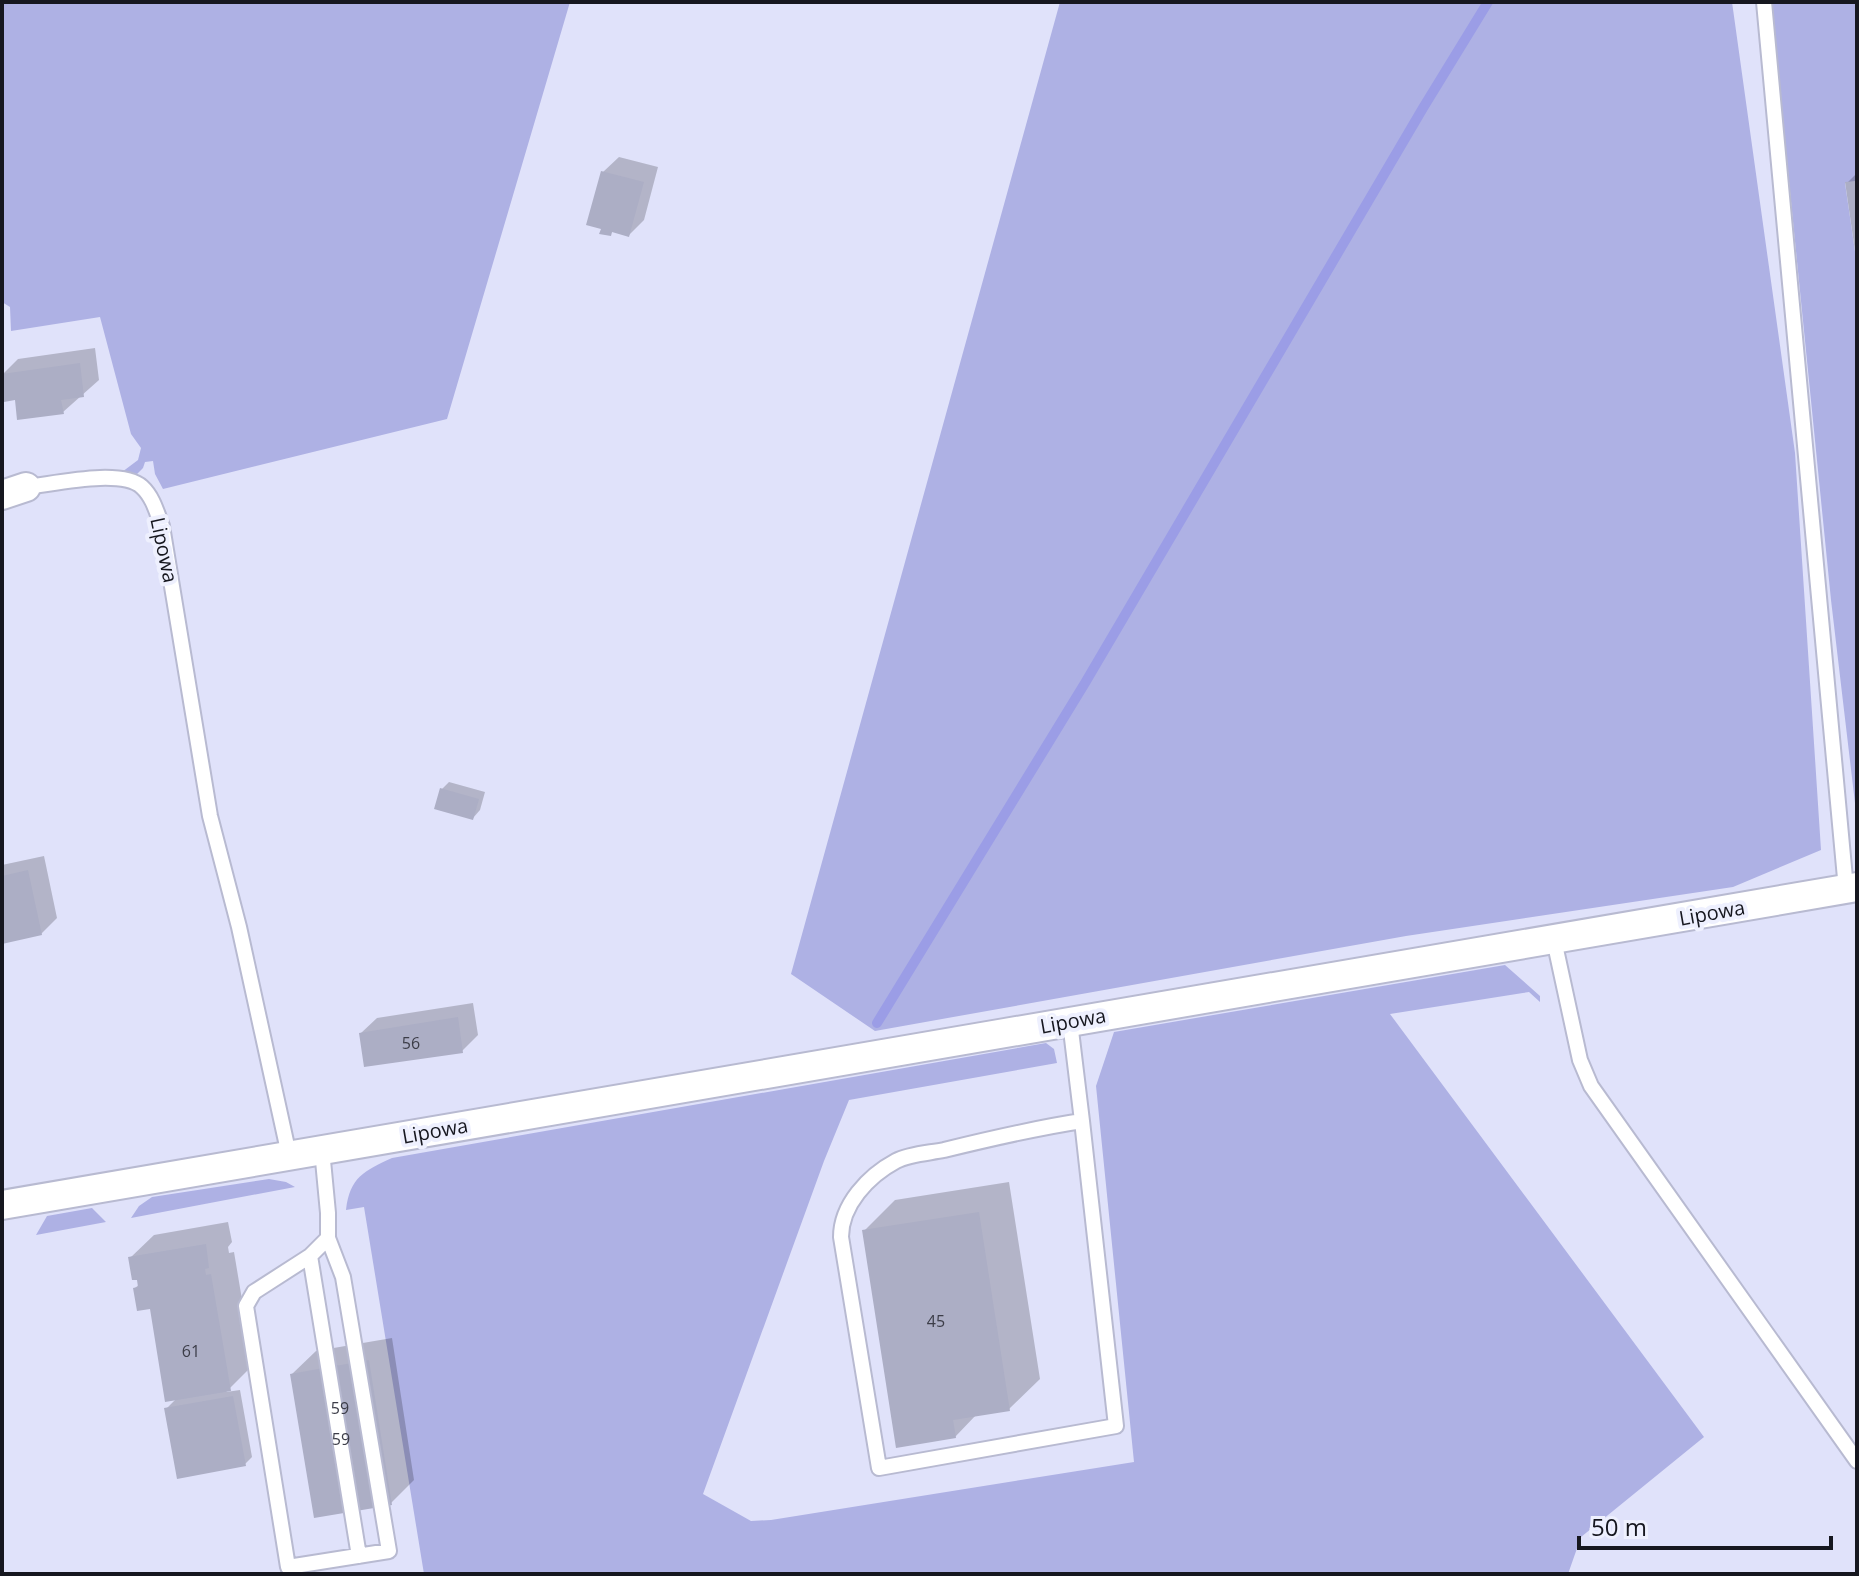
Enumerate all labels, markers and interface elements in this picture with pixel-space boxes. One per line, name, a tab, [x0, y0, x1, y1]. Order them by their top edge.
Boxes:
street label: Lipowa	[144, 515, 185, 585]
street label: Lipowa	[1677, 893, 1747, 932]
street label: Lipowa	[1038, 1001, 1108, 1040]
house number: 56	[402, 1032, 420, 1054]
street label: Lipowa	[400, 1111, 470, 1150]
house number: 45	[927, 1310, 945, 1332]
house number: 61	[182, 1340, 200, 1362]
house number: 59	[331, 1397, 349, 1419]
house number: 59	[332, 1428, 350, 1450]
scale bar	[1579, 1500, 1831, 1550]
text: 50 m	[1591, 1510, 1647, 1543]

